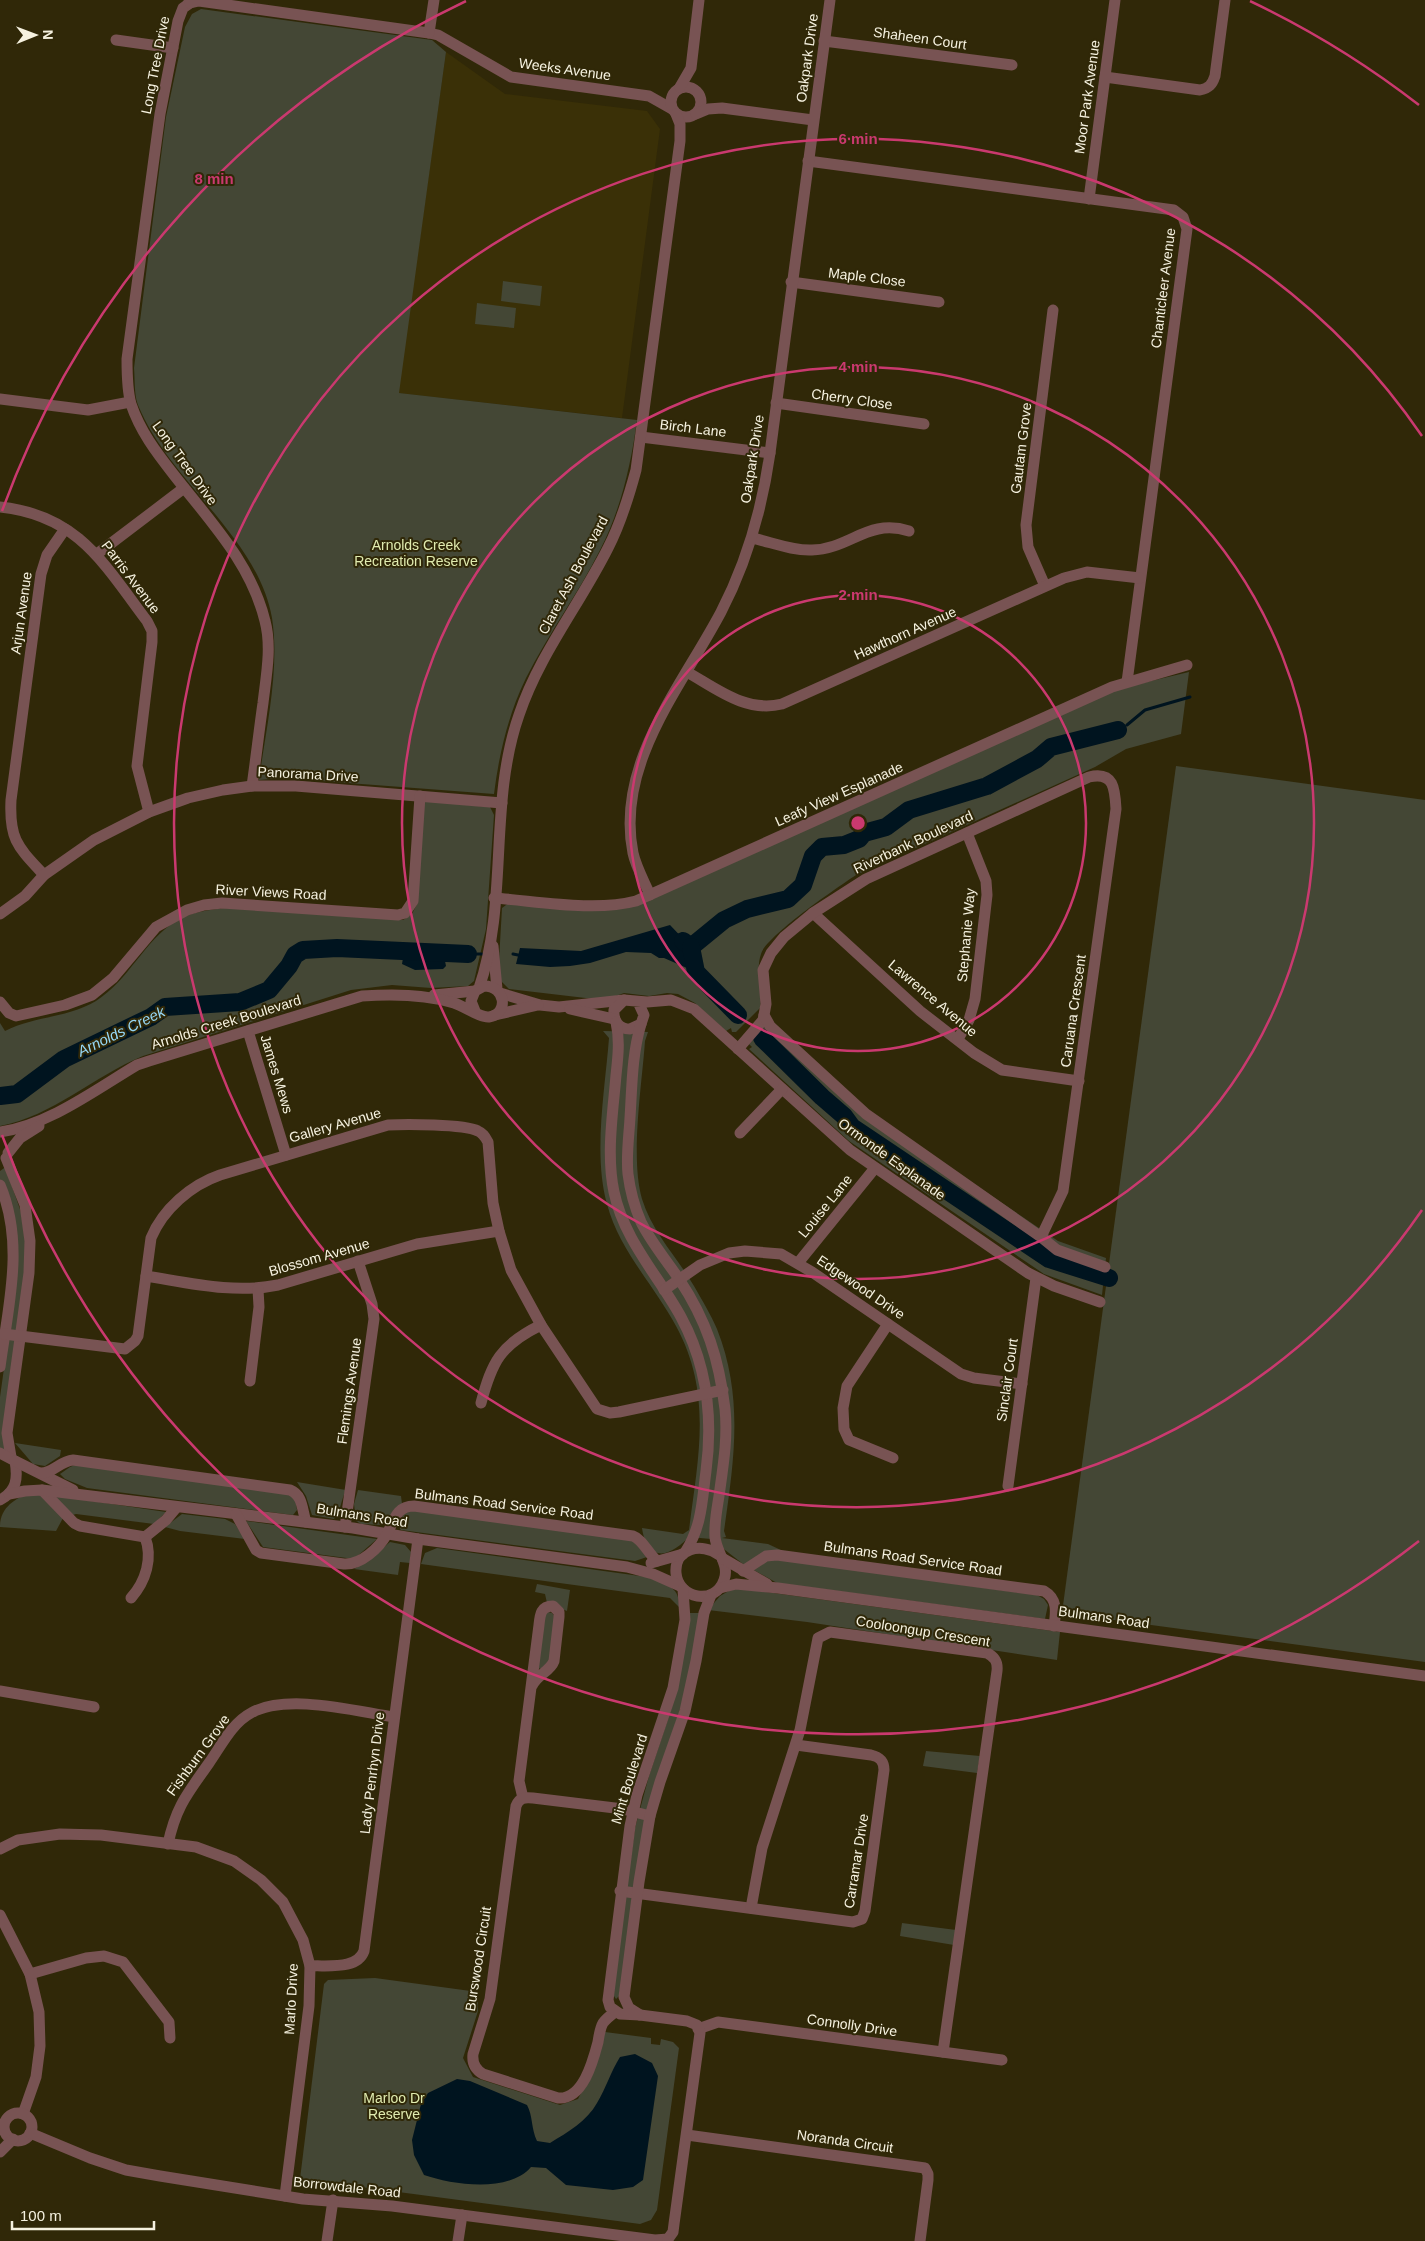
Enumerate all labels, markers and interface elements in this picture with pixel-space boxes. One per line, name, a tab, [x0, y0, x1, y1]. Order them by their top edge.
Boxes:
north arrow	[10, 10, 60, 60]
street label: Oakpark Drive	[793, 12, 821, 103]
street label: Long Tree Drive	[138, 14, 172, 115]
street label: Shaheen Court	[872, 24, 968, 52]
text: N	[40, 30, 56, 40]
street label: Moor Park Avenue	[1071, 39, 1103, 155]
street label: Weeks Avenue	[518, 55, 612, 83]
text: 6 min	[838, 130, 878, 147]
text: 8 min	[194, 170, 234, 187]
street label: Chanticleer Avenue	[1148, 227, 1178, 349]
street label: Maple Close	[827, 264, 907, 290]
text: 4 min	[838, 358, 878, 375]
street label: Cherry Close	[810, 385, 894, 413]
street label: Gautam Grove	[1007, 401, 1035, 495]
street label: Oakpark Drive	[737, 413, 767, 504]
street label: Birch Lane	[659, 416, 727, 440]
street label: Long Tree Drive	[149, 418, 221, 508]
street label: Claret Ash Boulevard	[535, 513, 611, 637]
street label: Parris Avenue	[98, 537, 164, 617]
park label: Arnolds Creek Recreation Reserve	[354, 537, 478, 569]
street label: Arjun Avenue	[7, 571, 35, 655]
text: 2 min	[838, 586, 878, 603]
street label: Hawthorn Avenue	[851, 603, 959, 663]
street label: Leafy View Esplanade	[773, 758, 906, 829]
street label: Panorama Drive	[257, 763, 359, 785]
street label: Riverbank Boulevard	[851, 807, 975, 877]
centre of rings	[849, 814, 867, 832]
street label: River Views Road	[215, 881, 327, 903]
street label: Stephanie Way	[954, 887, 978, 983]
street label: Caruana Crescent	[1057, 954, 1089, 1068]
street label: Lawrence Avenue	[885, 956, 981, 1040]
street label: Arnolds Creek Boulevard	[149, 992, 303, 1052]
water label: Arnolds Creek	[74, 1002, 169, 1060]
street label: James Mews	[257, 1033, 297, 1115]
street label: Gallery Avenue	[287, 1104, 383, 1146]
street label: Ormonde Esplanade	[835, 1115, 949, 1203]
street label: Louise Lane	[795, 1171, 855, 1241]
street label: Blossom Avenue	[267, 1235, 371, 1279]
street label: Edgewood Drive	[814, 1252, 908, 1322]
street label: Flemings Avenue	[334, 1337, 364, 1445]
street label: Sinclair Court	[993, 1337, 1021, 1423]
street label: Bulmans Road Service Road	[414, 1485, 594, 1523]
street label: Bulmans Road	[315, 1500, 409, 1530]
street label: Bulmans Road Service Road	[823, 1538, 1003, 1578]
street label: Bulmans Road	[1057, 1603, 1151, 1631]
street label: Cooloongup Crescent	[855, 1613, 991, 1650]
street label: Fishburn Grove	[163, 1711, 233, 1799]
street label: Lady Penrhyn Drive	[357, 1711, 387, 1835]
street label: Mint Boulevard	[608, 1732, 650, 1826]
street label: Carramar Drive	[841, 1812, 871, 1910]
street label: Burswood Circuit	[462, 1905, 494, 2013]
street label: Marlo Drive	[281, 1963, 301, 2035]
street label: Connolly Drive	[806, 2011, 898, 2039]
park label: Marloo Dr Reserve	[363, 2090, 425, 2122]
street label: Noranda Circuit	[796, 2126, 894, 2156]
street label: Borrowdale Road	[292, 2173, 402, 2201]
scale bar	[12, 2198, 155, 2230]
text: 100 m	[20, 2207, 62, 2224]

